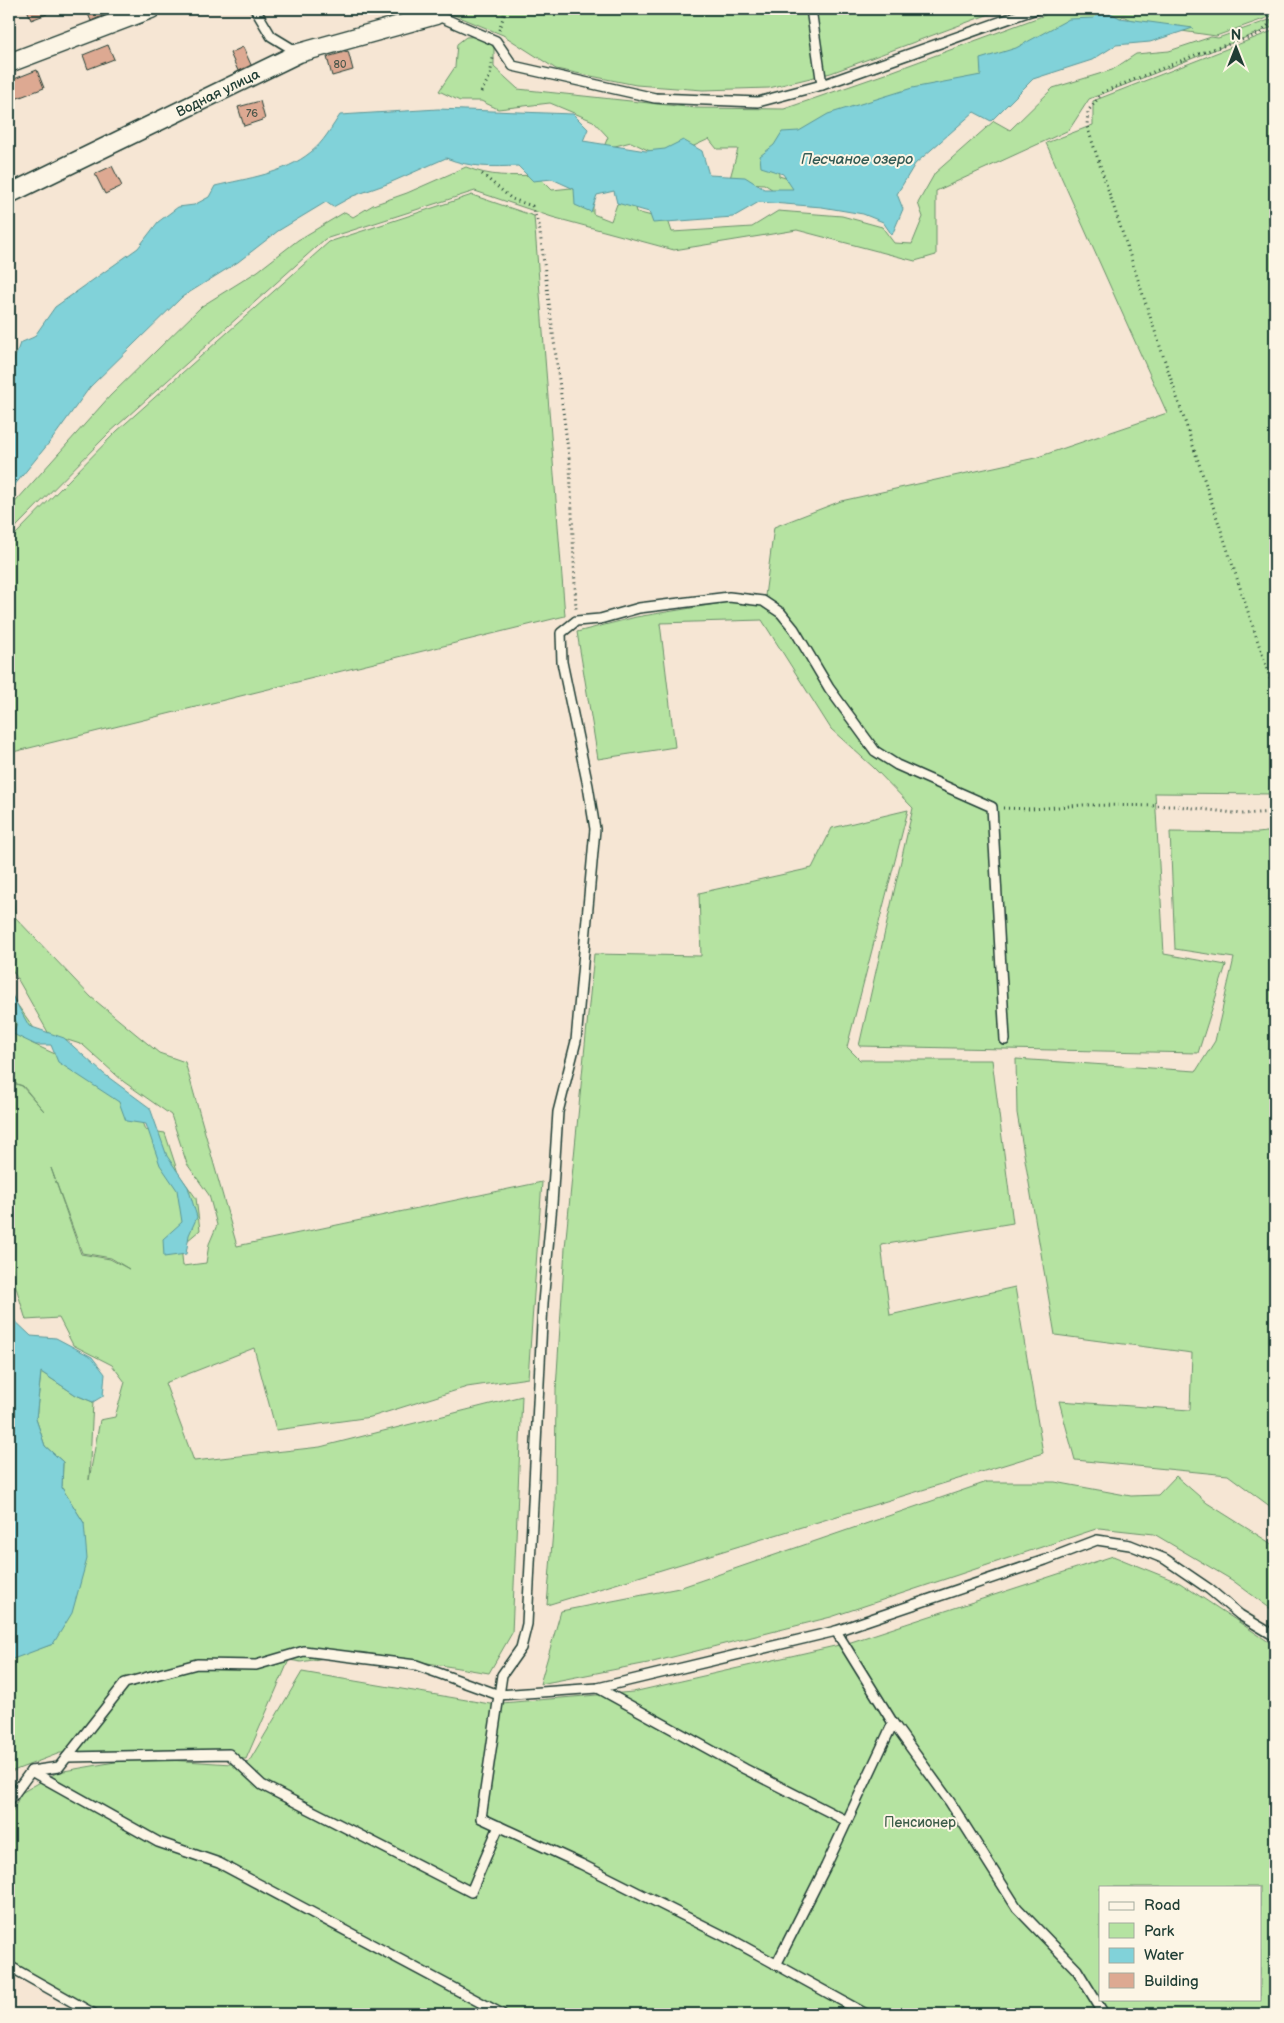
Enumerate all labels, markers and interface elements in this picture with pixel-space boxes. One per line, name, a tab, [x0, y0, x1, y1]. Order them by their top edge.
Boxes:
north arrow	[1212, 22, 1262, 72]
text: N	[1231, 27, 1241, 44]
house number: 80	[334, 58, 347, 71]
street label: Водная улица	[173, 65, 263, 120]
house number: 76	[246, 107, 258, 120]
water label: Песчаное озеро	[801, 150, 913, 169]
park label: Пенсионер	[884, 1814, 956, 1831]
legend	[1099, 1886, 1262, 2000]
text: Road	[1144, 1896, 1180, 1915]
text: Park	[1144, 1922, 1175, 1941]
text: Water	[1144, 1946, 1184, 1965]
text: Building	[1144, 1972, 1199, 1991]

